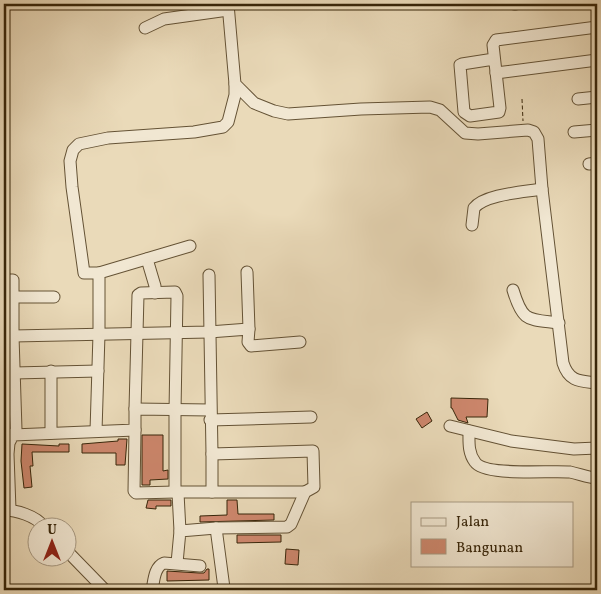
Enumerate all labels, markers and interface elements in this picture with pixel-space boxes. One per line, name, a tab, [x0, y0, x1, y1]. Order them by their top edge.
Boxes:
legend	[411, 502, 574, 566]
text: Jalan	[456, 512, 489, 533]
north arrow	[28, 516, 78, 566]
text: U	[47, 521, 57, 540]
text: Bangunan	[456, 538, 523, 559]

